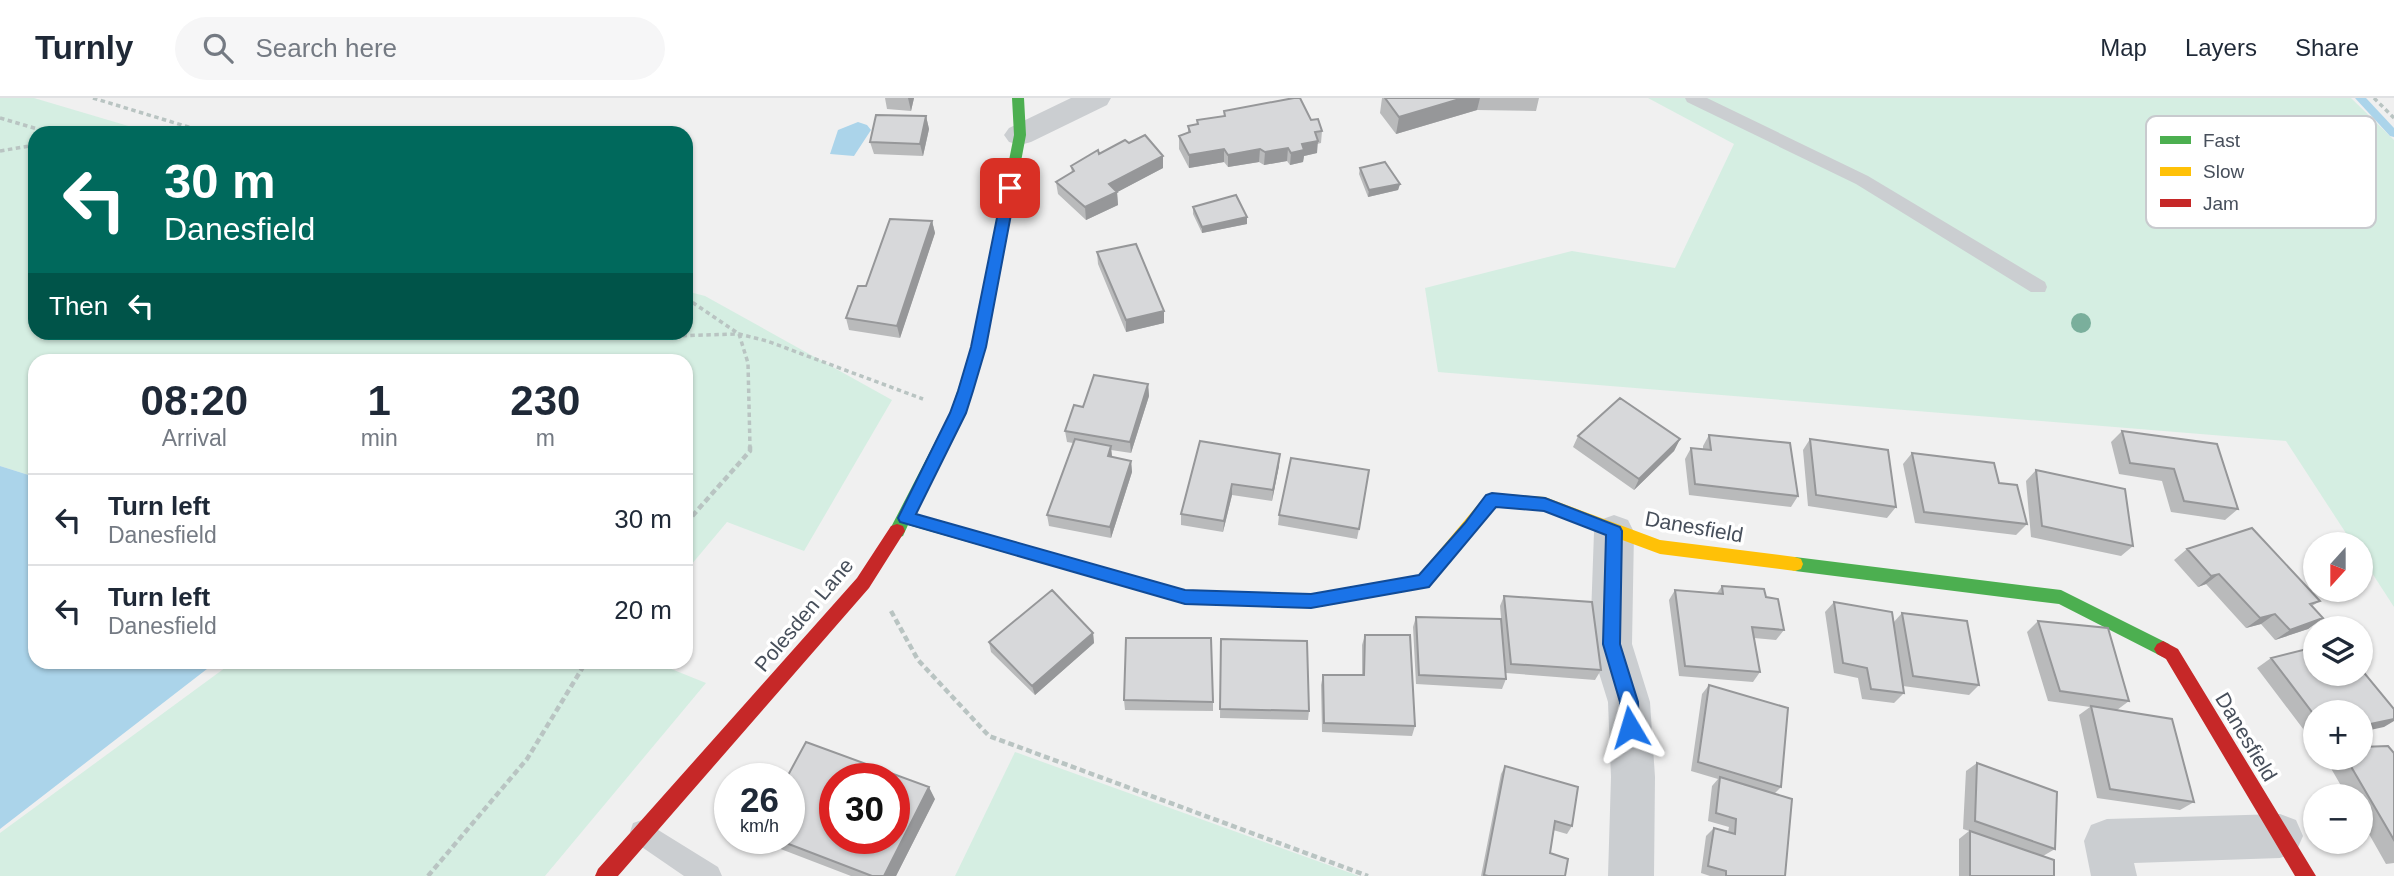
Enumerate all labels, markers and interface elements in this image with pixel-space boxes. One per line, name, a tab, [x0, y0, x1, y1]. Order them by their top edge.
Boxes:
search box	[175, 17, 665, 80]
text: Turnly	[35, 29, 133, 66]
icon: search	[199, 29, 237, 67]
text: Search here	[255, 33, 397, 63]
text: Map	[2100, 34, 2147, 61]
text: Layers	[2185, 34, 2257, 61]
text: Share	[2295, 34, 2359, 61]
legend	[2146, 116, 2376, 228]
text: Fast	[2203, 130, 2241, 151]
icon: left	[49, 154, 140, 245]
text: 30 m	[164, 154, 276, 208]
pin	[980, 158, 1040, 218]
text: Slow	[2203, 161, 2244, 182]
icon: arrive	[991, 169, 1029, 207]
text: Jam	[2203, 193, 2239, 214]
text: Danesfield	[164, 211, 315, 247]
icon: left	[122, 287, 160, 325]
text: Then	[49, 291, 108, 321]
text: 08:20	[141, 377, 248, 424]
text: 1	[367, 377, 391, 424]
text: 230	[510, 377, 580, 424]
text: Arrival	[162, 425, 227, 451]
text: min	[361, 425, 398, 451]
text: m	[536, 425, 555, 451]
text: Turn left	[108, 491, 210, 521]
icon: left	[49, 501, 87, 539]
text: 30 m	[614, 504, 672, 534]
street label: Danesfield	[1643, 507, 1745, 546]
text: Danesfield	[108, 522, 217, 548]
north arrow	[2303, 532, 2373, 602]
map controls	[2303, 532, 2373, 854]
street label: Polesden Lane	[750, 554, 857, 676]
text: Turn left	[108, 582, 210, 612]
icon: left	[49, 592, 87, 630]
text: 20 m	[614, 595, 672, 625]
text: Danesfield	[108, 613, 217, 639]
button: layers	[2303, 616, 2373, 686]
street label: Danesfield	[2211, 688, 2282, 785]
position arrow	[1593, 690, 1667, 764]
button: +	[2303, 700, 2373, 770]
speed limit sign: 30	[819, 763, 910, 854]
text: 26	[740, 780, 779, 819]
button: −	[2303, 784, 2373, 854]
text: km/h	[740, 816, 779, 836]

